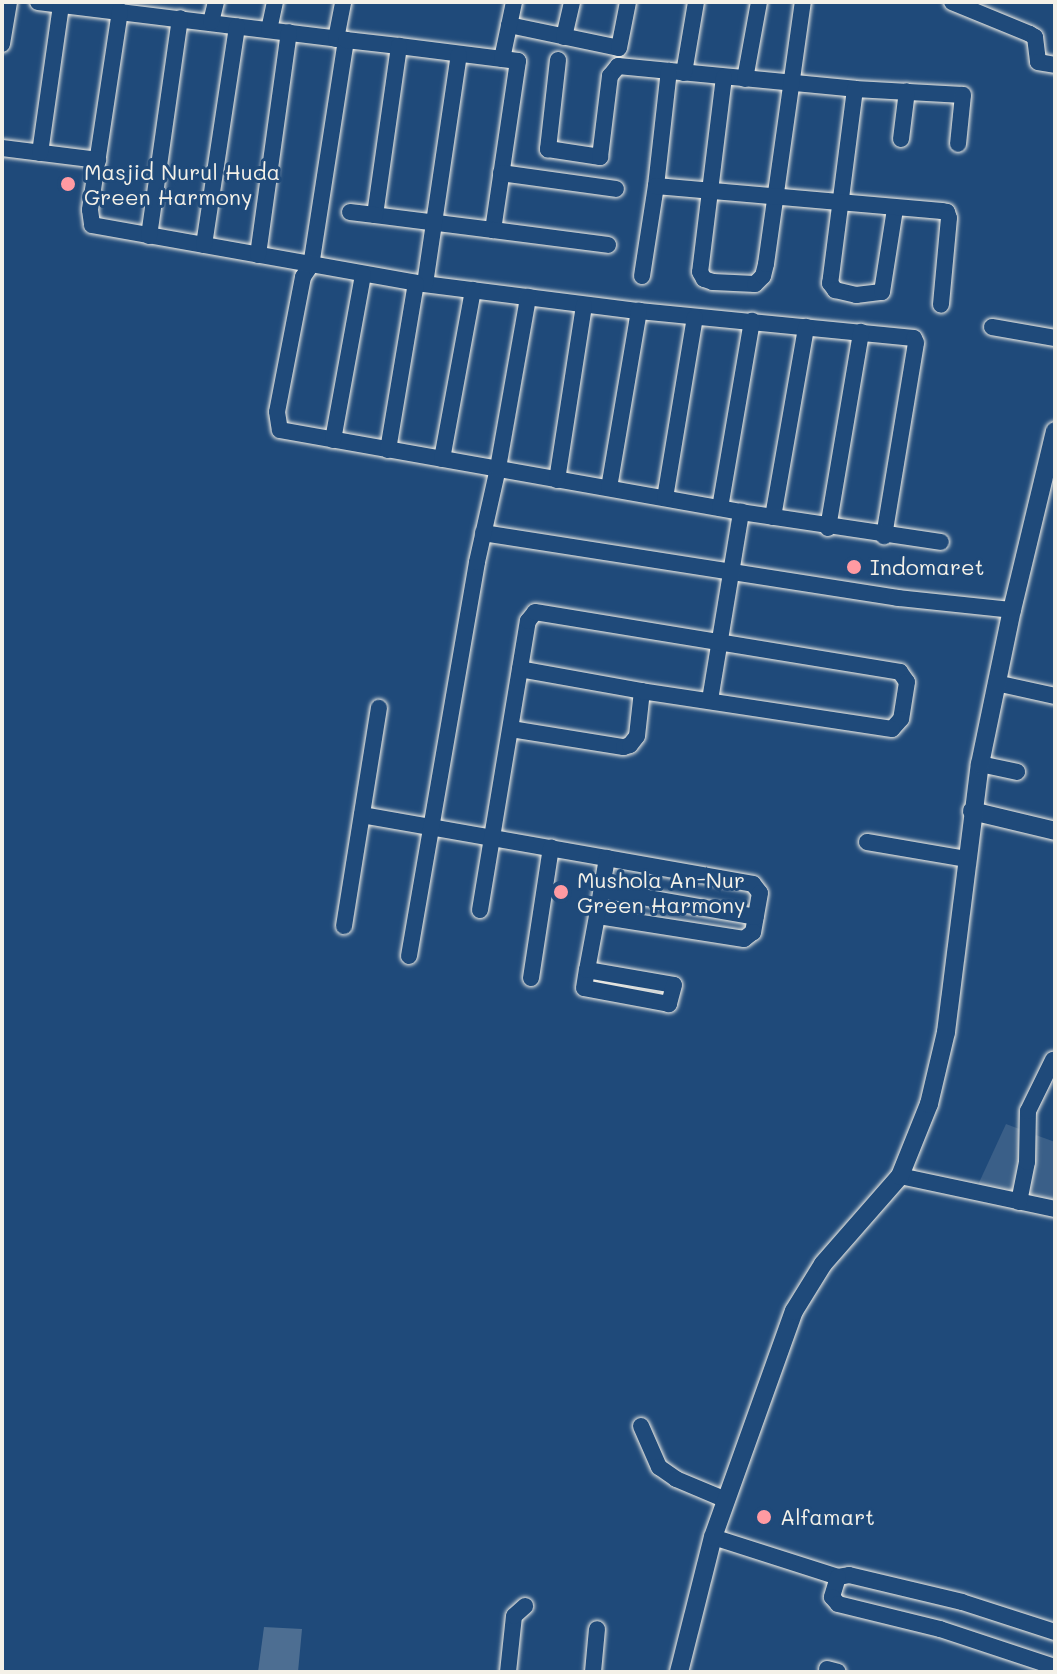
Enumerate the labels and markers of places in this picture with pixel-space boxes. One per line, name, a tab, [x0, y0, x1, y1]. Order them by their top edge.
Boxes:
place label: Masjid Nurul Huda Green Harmony	[84, 158, 280, 210]
marker: Masjid Nurul Huda Green Harmony	[59, 175, 77, 193]
place label: Indomaret	[870, 554, 984, 580]
marker: Indomaret	[845, 558, 863, 576]
place label: Mushola An-Nur Green Harmony	[577, 866, 745, 918]
marker: Mushola An-Nur Green Harmony	[552, 883, 570, 901]
place label: Alfamart	[780, 1504, 875, 1530]
marker: Alfamart	[755, 1508, 773, 1526]

